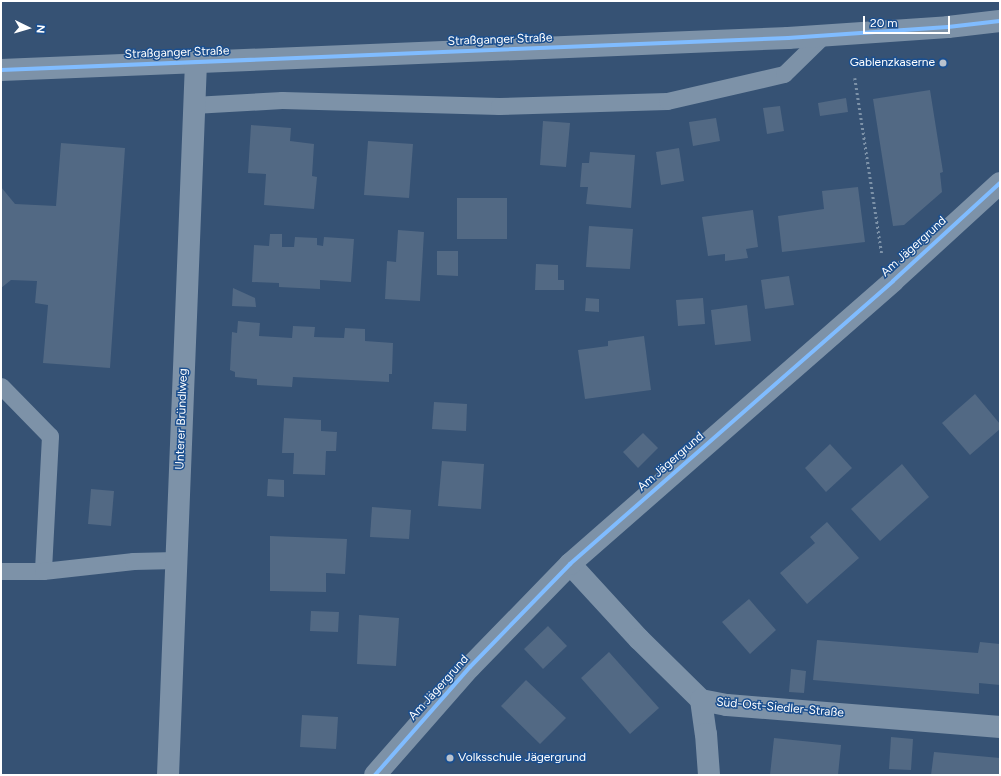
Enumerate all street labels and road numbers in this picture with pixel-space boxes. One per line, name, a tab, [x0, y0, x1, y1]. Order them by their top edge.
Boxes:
street label: Straßganger Straße	[447, 31, 553, 49]
street label: Straßganger Straße	[124, 44, 230, 62]
street label: Am Jägergrund	[878, 214, 950, 280]
street label: Unterer Bründlweg	[173, 368, 191, 470]
street label: Am Jägergrund	[635, 429, 707, 495]
street label: Am Jägergrund	[406, 652, 472, 724]
street label: Süd-Ost-Siedler-Straße	[716, 695, 844, 721]

